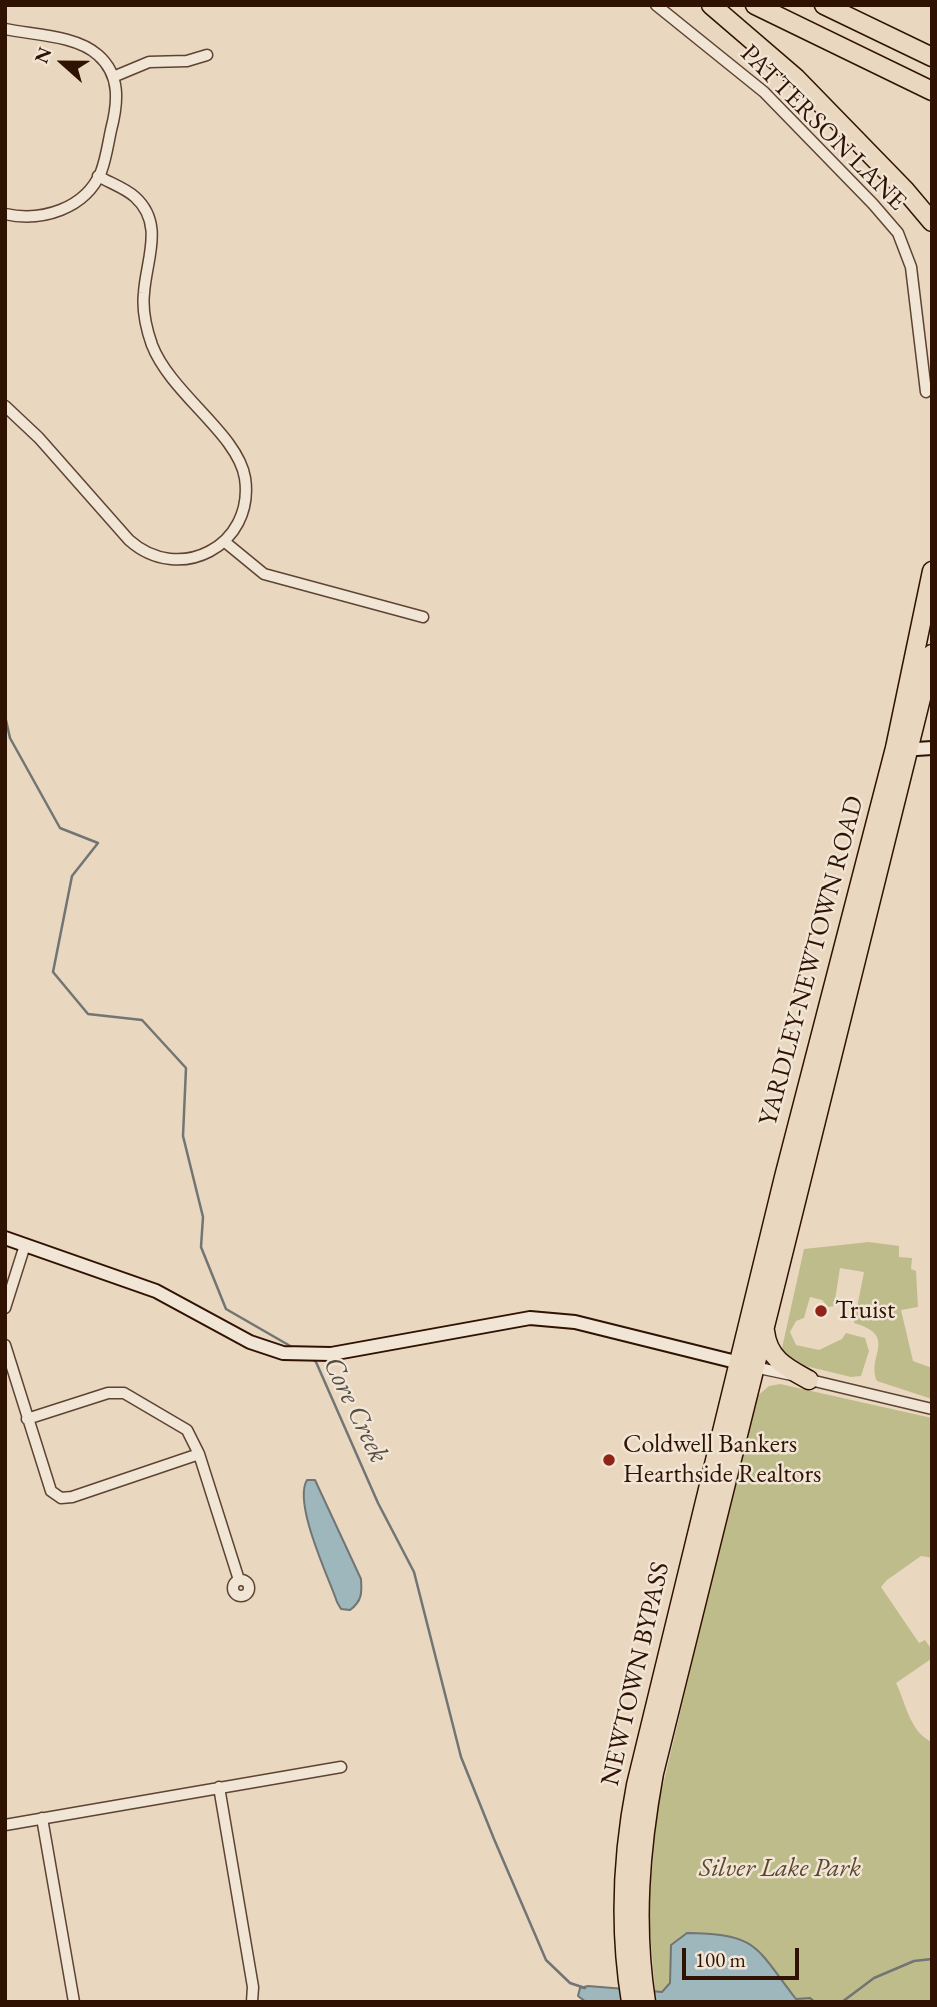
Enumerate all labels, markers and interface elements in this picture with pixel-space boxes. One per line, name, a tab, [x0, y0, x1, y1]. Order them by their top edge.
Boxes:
north arrow	[28, 28, 98, 98]
street label: PATTERSON LANE	[734, 39, 912, 217]
text: N	[29, 44, 57, 67]
street label: YARDLEY-NEWTOWN ROAD	[753, 793, 871, 1129]
place label: Truist	[835, 1295, 895, 1327]
marker: Truist	[813, 1303, 829, 1319]
water label: Core Creek	[315, 1352, 395, 1468]
place label: Coldwell Bankers Hearthside Realtors	[623, 1429, 821, 1490]
marker: Coldwell Bankers Hearthside Realtors	[601, 1452, 617, 1468]
street label: NEWTOWN BYPASS	[595, 1559, 677, 1789]
park label: Silver Lake Park	[699, 1853, 861, 1885]
scale bar	[685, 1934, 802, 1978]
text: 100 m	[695, 1946, 746, 1973]

